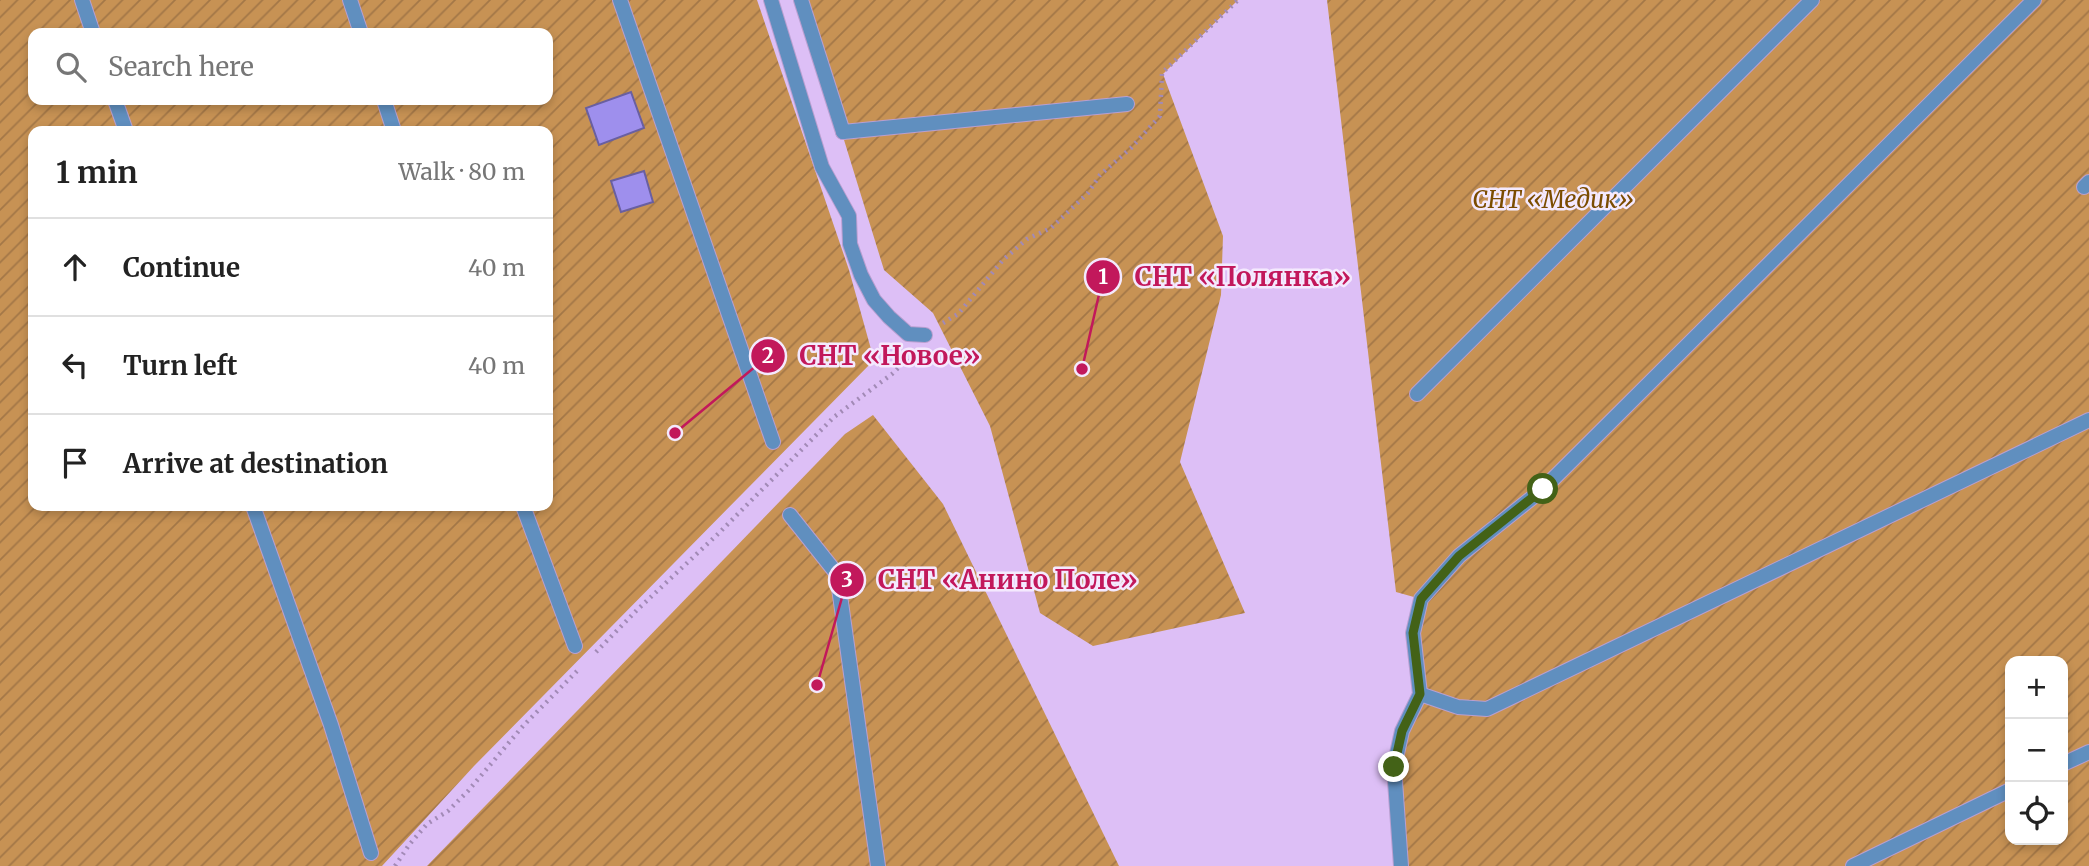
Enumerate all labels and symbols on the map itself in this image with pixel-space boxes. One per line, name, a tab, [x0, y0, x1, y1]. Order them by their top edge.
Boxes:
park label: СНТ «Медик»	[1472, 184, 1634, 215]
callout: СНТ «Полянка»	[1086, 253, 1365, 300]
text: СНТ «Полянка»	[1135, 260, 1351, 293]
text: 1	[1098, 263, 1108, 290]
callout: СНТ «Новое»	[750, 332, 994, 379]
text: СНТ «Новое»	[799, 339, 981, 372]
text: 2	[762, 342, 774, 369]
route start	[1527, 473, 1558, 504]
callout: СНТ «Анино Поле»	[829, 556, 1152, 603]
text: СНТ «Анино Поле»	[878, 563, 1138, 596]
text: 3	[841, 566, 853, 593]
route end	[1378, 751, 1409, 782]

